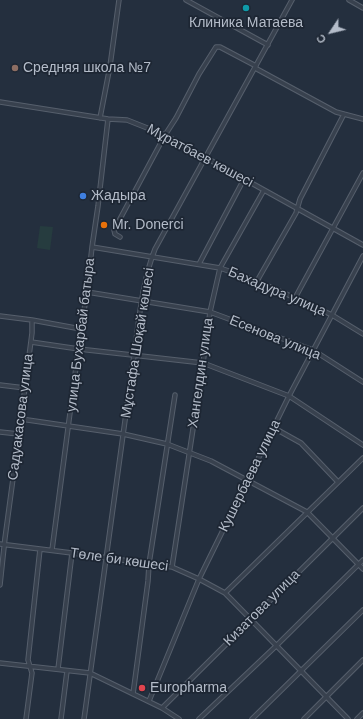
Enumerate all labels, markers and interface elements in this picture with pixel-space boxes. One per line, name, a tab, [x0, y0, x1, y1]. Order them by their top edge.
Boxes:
marker: Клиника Матаева	[241, 3, 251, 13]
north arrow	[311, 12, 351, 52]
place label: Клиника Матаева	[189, 15, 303, 31]
text: С	[314, 32, 328, 46]
place label: Средняя школа №7	[23, 60, 151, 76]
marker: Средняя школа №7	[10, 63, 20, 73]
street label: Мұратбаев көшесі	[144, 121, 256, 191]
place label: Жадыра	[91, 188, 146, 204]
marker: Жадыра	[78, 191, 88, 201]
place label: Mr. Donerci	[112, 217, 184, 233]
marker: Mr. Donerci	[99, 220, 109, 230]
street label: улица Бухарбай батыра	[63, 257, 99, 413]
street label: Бахадура улица	[226, 264, 328, 320]
street label: Мұстафа Шоқай көшесі	[118, 267, 158, 419]
street label: Есенова улица	[227, 312, 323, 364]
street label: Хангелдин улица	[185, 317, 217, 429]
street label: Садуакасова улица	[5, 353, 37, 481]
street label: Кушербаева улица	[216, 417, 284, 535]
street label: Төле би көшесі	[69, 545, 169, 575]
street label: Кизатова улица	[220, 566, 304, 650]
place label: Europharma	[150, 680, 227, 696]
marker: Europharma	[137, 683, 147, 693]

